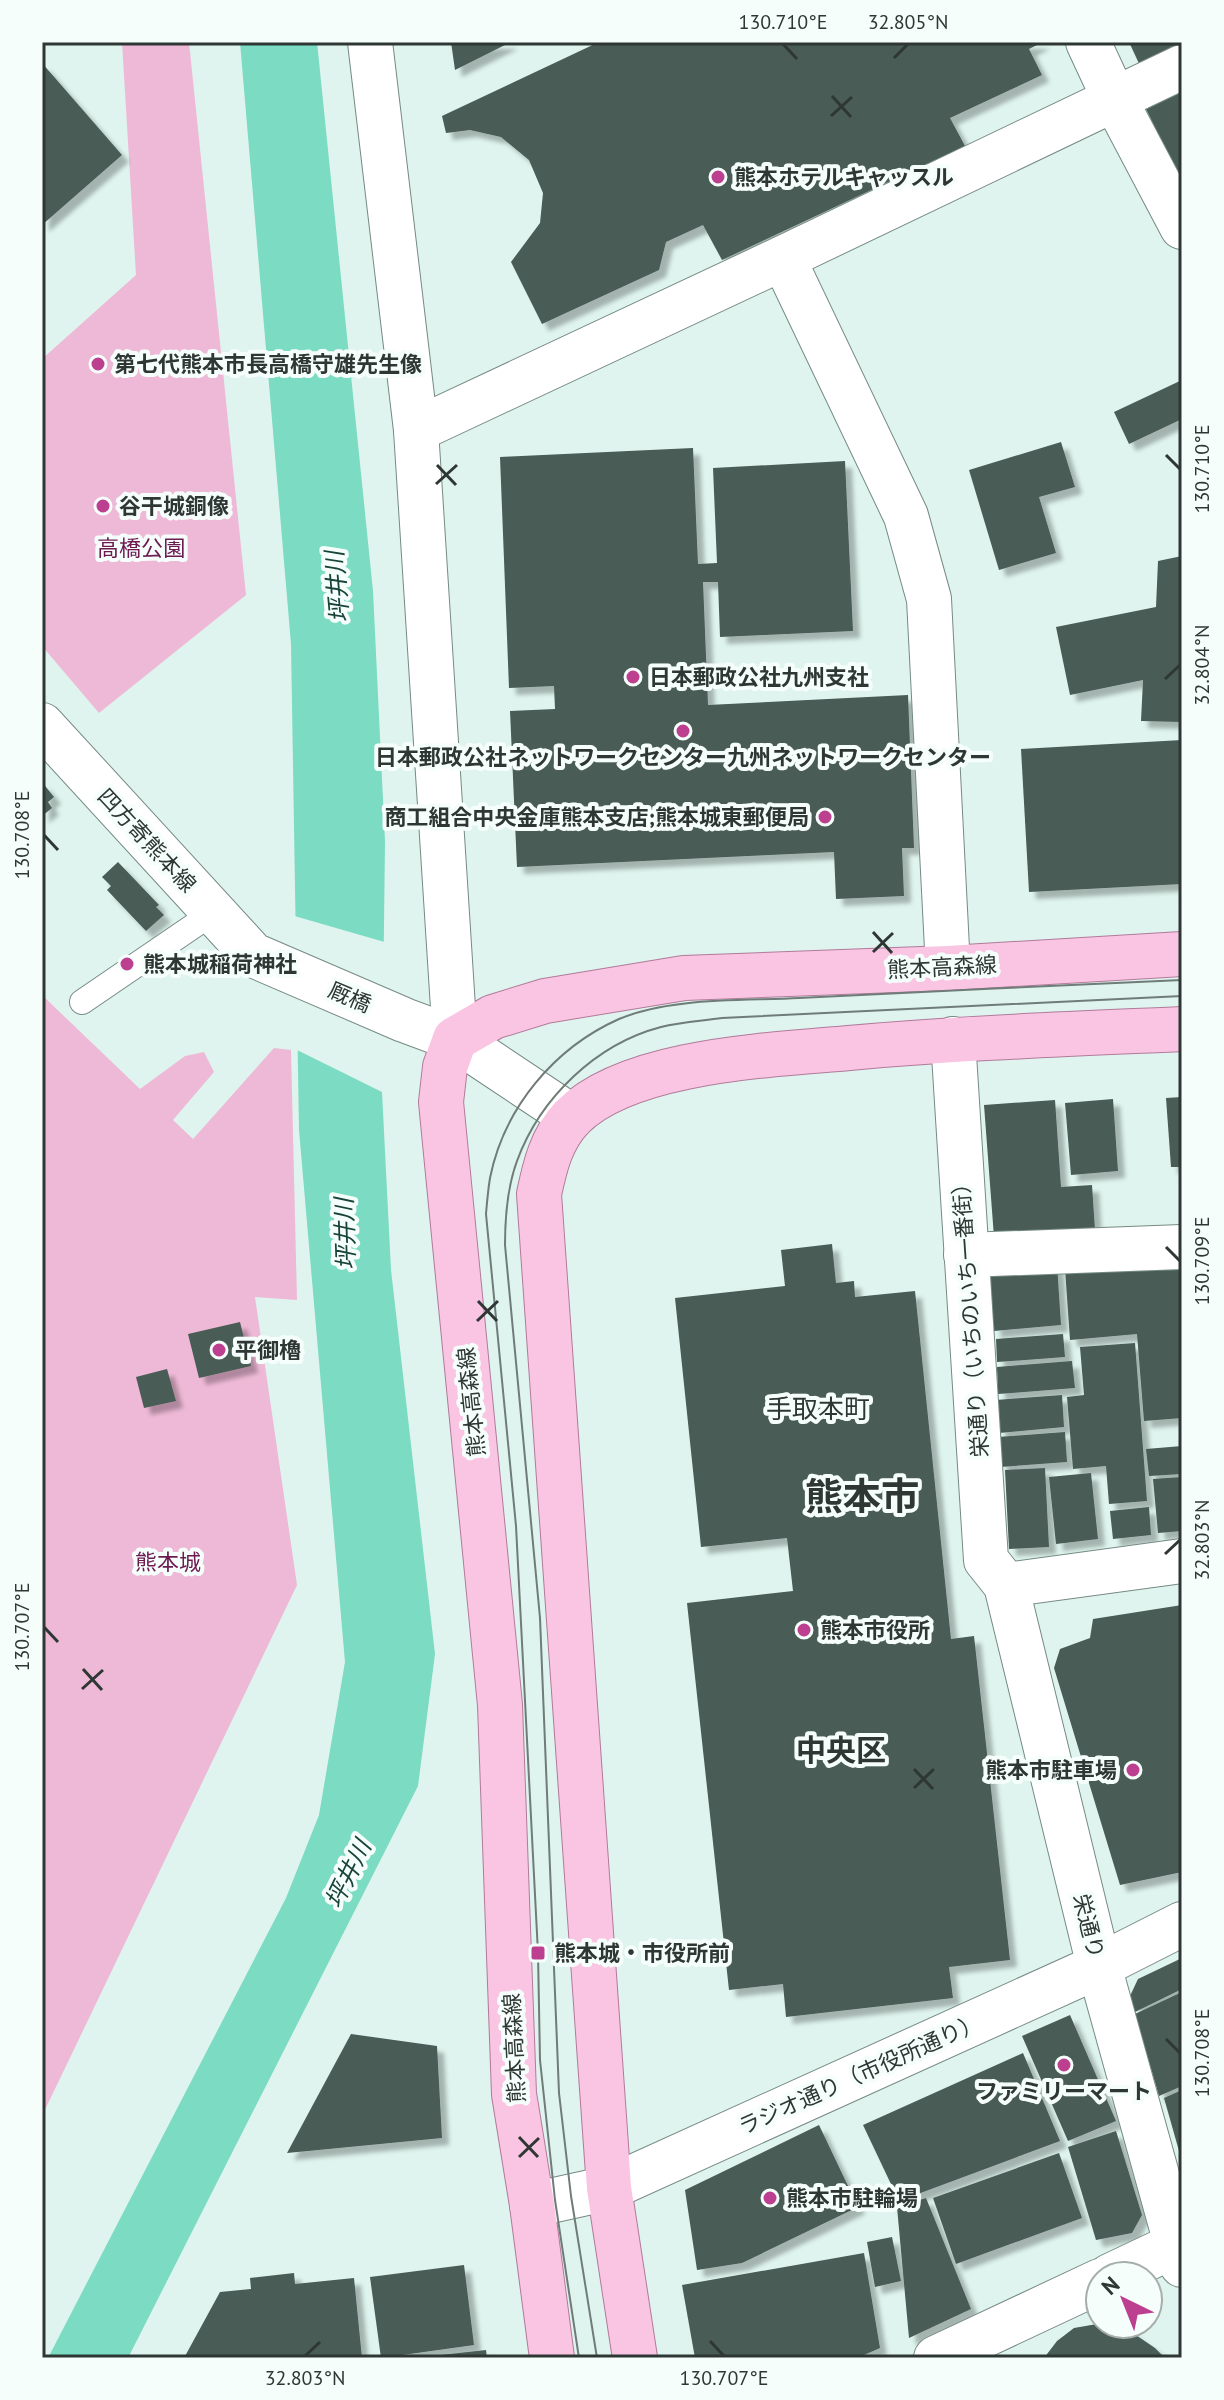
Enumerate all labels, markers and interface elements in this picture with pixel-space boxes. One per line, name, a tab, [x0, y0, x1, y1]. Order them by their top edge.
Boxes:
text: 130.710°E	[739, 9, 827, 35]
text: 32.805°N	[868, 9, 948, 35]
place label: 熊本ホテルキャッスル	[734, 163, 954, 191]
marker: 熊本ホテルキャッスル	[709, 168, 727, 186]
place label: 第七代熊本市長高橋守雄先生像	[114, 350, 422, 378]
marker: 第七代熊本市長高橋守雄先生像	[89, 355, 107, 373]
text: 130.710°E	[1189, 425, 1215, 513]
place label: 谷干城銅像	[119, 492, 229, 520]
marker: 谷干城銅像	[94, 497, 112, 515]
park label: 高橋公園	[97, 534, 185, 562]
water label: 坪井川	[318, 547, 356, 624]
text: 32.804°N	[1189, 625, 1215, 705]
place label: 日本郵政公社九州支社	[649, 663, 869, 691]
marker: 日本郵政公社九州支社	[624, 668, 642, 686]
marker: 日本郵政公社ネットワークセンター九州ネットワークセンター	[674, 722, 692, 740]
place label: 日本郵政公社ネットワークセンター九州ネットワークセンター	[375, 743, 991, 771]
street label: 四方寄熊本線	[92, 782, 202, 898]
text: 130.708°E	[9, 791, 35, 879]
place label: 商工組合中央金庫熊本支店;熊本城東郵便局	[385, 803, 809, 831]
marker: 商工組合中央金庫熊本支店;熊本城東郵便局	[816, 808, 834, 826]
place label: 熊本城稲荷神社	[143, 950, 297, 978]
street label: 熊本高森線	[886, 950, 998, 984]
marker: 熊本城稲荷神社	[118, 955, 136, 973]
street label: 厩橋	[324, 976, 376, 1018]
street label: 栄通り（いちのいち一番街）	[946, 1171, 994, 1459]
water label: 坪井川	[328, 1194, 362, 1271]
text: 130.709°E	[1189, 1217, 1215, 1305]
place label: 平御櫓	[235, 1336, 301, 1364]
marker: 平御櫓	[210, 1341, 228, 1359]
street label: 熊本高森線	[451, 1346, 491, 1458]
district label: 手取本町	[766, 1392, 870, 1425]
district label: 熊本市	[805, 1471, 919, 1520]
text: 32.803°N	[1189, 1500, 1215, 1580]
park label: 熊本城	[135, 1548, 201, 1576]
text: 130.707°E	[9, 1583, 35, 1671]
place label: 熊本市役所	[820, 1616, 930, 1644]
marker: 熊本市役所	[795, 1621, 813, 1639]
district label: 中央区	[796, 1730, 886, 1769]
place label: 熊本市駐車場	[985, 1756, 1117, 1784]
marker: 熊本市駐車場	[1124, 1761, 1142, 1779]
water label: 坪井川	[318, 1832, 379, 1913]
street label: 栄通り	[1067, 1891, 1111, 1961]
place label: 熊本城・市役所前	[554, 1939, 730, 1967]
marker: 熊本城・市役所前	[529, 1944, 547, 1962]
street label: 熊本高森線	[497, 1992, 531, 2104]
street label: ラジオ通り（市役所通り）	[734, 2008, 986, 2140]
text: 130.708°E	[1189, 2009, 1215, 2097]
marker: ファミリーマート	[1055, 2056, 1073, 2074]
place label: ファミリーマート	[976, 2077, 1152, 2105]
place label: 熊本市駐輪場	[786, 2184, 918, 2212]
marker: 熊本市駐輪場	[761, 2189, 779, 2207]
north arrow	[1084, 2260, 1164, 2340]
text: N	[1096, 2270, 1125, 2301]
text: 32.803°N	[265, 2365, 345, 2391]
text: 130.707°E	[680, 2365, 768, 2391]

